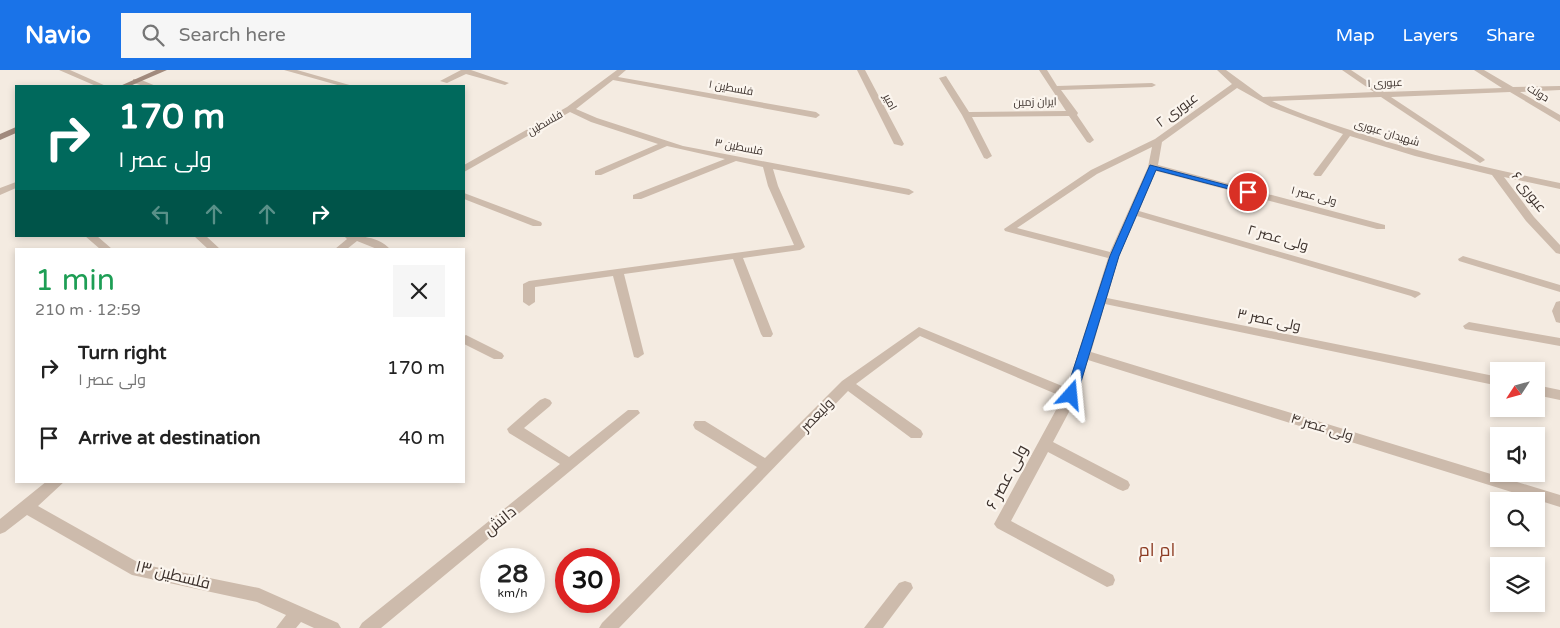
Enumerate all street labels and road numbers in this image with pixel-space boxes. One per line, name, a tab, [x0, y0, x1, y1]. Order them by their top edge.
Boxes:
street label: عبوری ۱	[1367, 76, 1403, 90]
street label: فلسطین ۱	[708, 78, 754, 98]
street label: دولت	[1525, 81, 1551, 105]
street label: عبوری ۲	[1153, 89, 1201, 131]
street label: امیر	[880, 91, 900, 112]
street label: ایران زمین	[1013, 95, 1057, 109]
street label: فلسطین	[525, 108, 565, 138]
street label: شهیدان عبوری	[1353, 117, 1421, 149]
street label: فلسطین ۳	[714, 136, 764, 158]
street label: عبوری ۶	[1508, 168, 1550, 216]
street label: ولی عصر ۱	[1290, 184, 1338, 208]
street label: ولی عصر ۲	[1246, 221, 1310, 255]
street label: ولی عصر ۳	[1236, 305, 1302, 335]
street label: ولیعصر	[796, 395, 837, 436]
street label: ولی عصر ۴	[1289, 409, 1355, 445]
street label: ولی عصر ۶	[982, 441, 1032, 513]
street label: دانش	[480, 502, 520, 540]
street label: فلسطین ۱۳	[134, 556, 212, 594]

